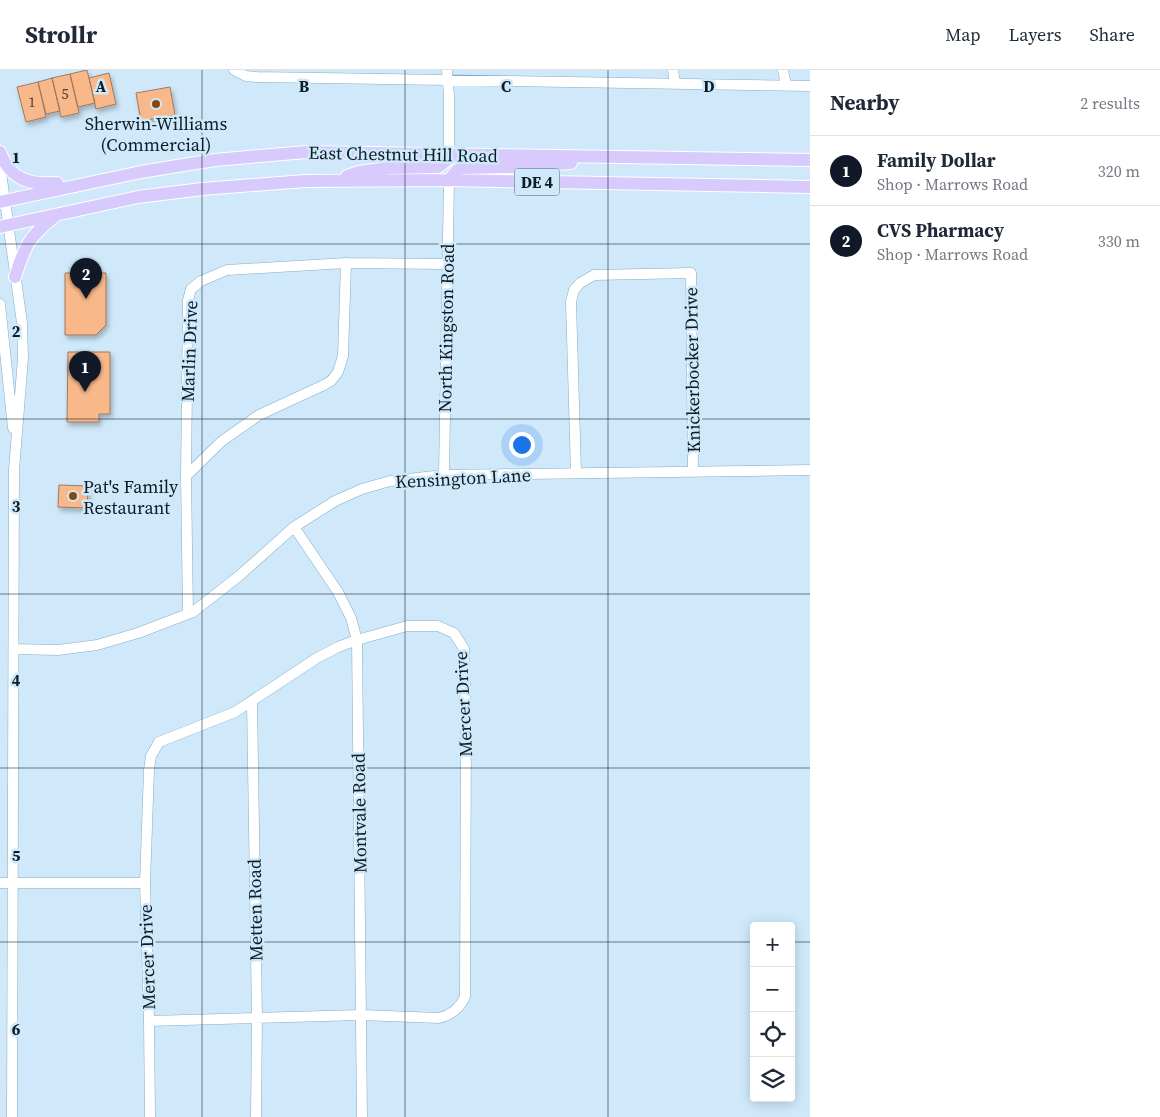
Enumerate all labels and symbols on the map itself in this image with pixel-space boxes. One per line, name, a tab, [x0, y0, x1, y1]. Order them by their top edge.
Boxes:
text: A	[96, 75, 107, 97]
text: B	[299, 75, 310, 97]
text: C	[501, 75, 511, 97]
text: D	[703, 75, 715, 97]
house number: 5	[61, 83, 69, 104]
house number: 1	[28, 91, 36, 112]
marker: Sherwin-Williams (Commercial)	[150, 98, 162, 110]
place label: Sherwin-Williams (Commercial)	[85, 111, 228, 157]
street label: East Chestnut Hill Road	[308, 140, 498, 168]
text: 1	[12, 146, 20, 168]
road number: DE 4	[514, 168, 560, 195]
street label: North Kingston Road	[432, 243, 460, 413]
pin: 2	[70, 258, 102, 299]
street label: Knickerbocker Drive	[678, 287, 706, 453]
street label: Marlin Drive	[175, 300, 203, 402]
text: 2	[12, 320, 21, 342]
pin: 1	[69, 351, 101, 392]
your location	[509, 432, 535, 458]
street label: Kensington Lane	[395, 462, 531, 494]
place label: Pat's Family Restaurant	[83, 474, 179, 520]
marker: Pat's Family Restaurant	[67, 490, 79, 502]
text: 3	[12, 495, 21, 517]
street label: Mercer Drive	[448, 651, 478, 757]
text: 4	[12, 669, 21, 691]
street label: Montvale Road	[345, 753, 373, 873]
text: 5	[12, 844, 21, 866]
street label: Metten Road	[242, 859, 268, 961]
street label: Mercer Drive	[133, 904, 161, 1010]
text: 6	[12, 1018, 21, 1040]

